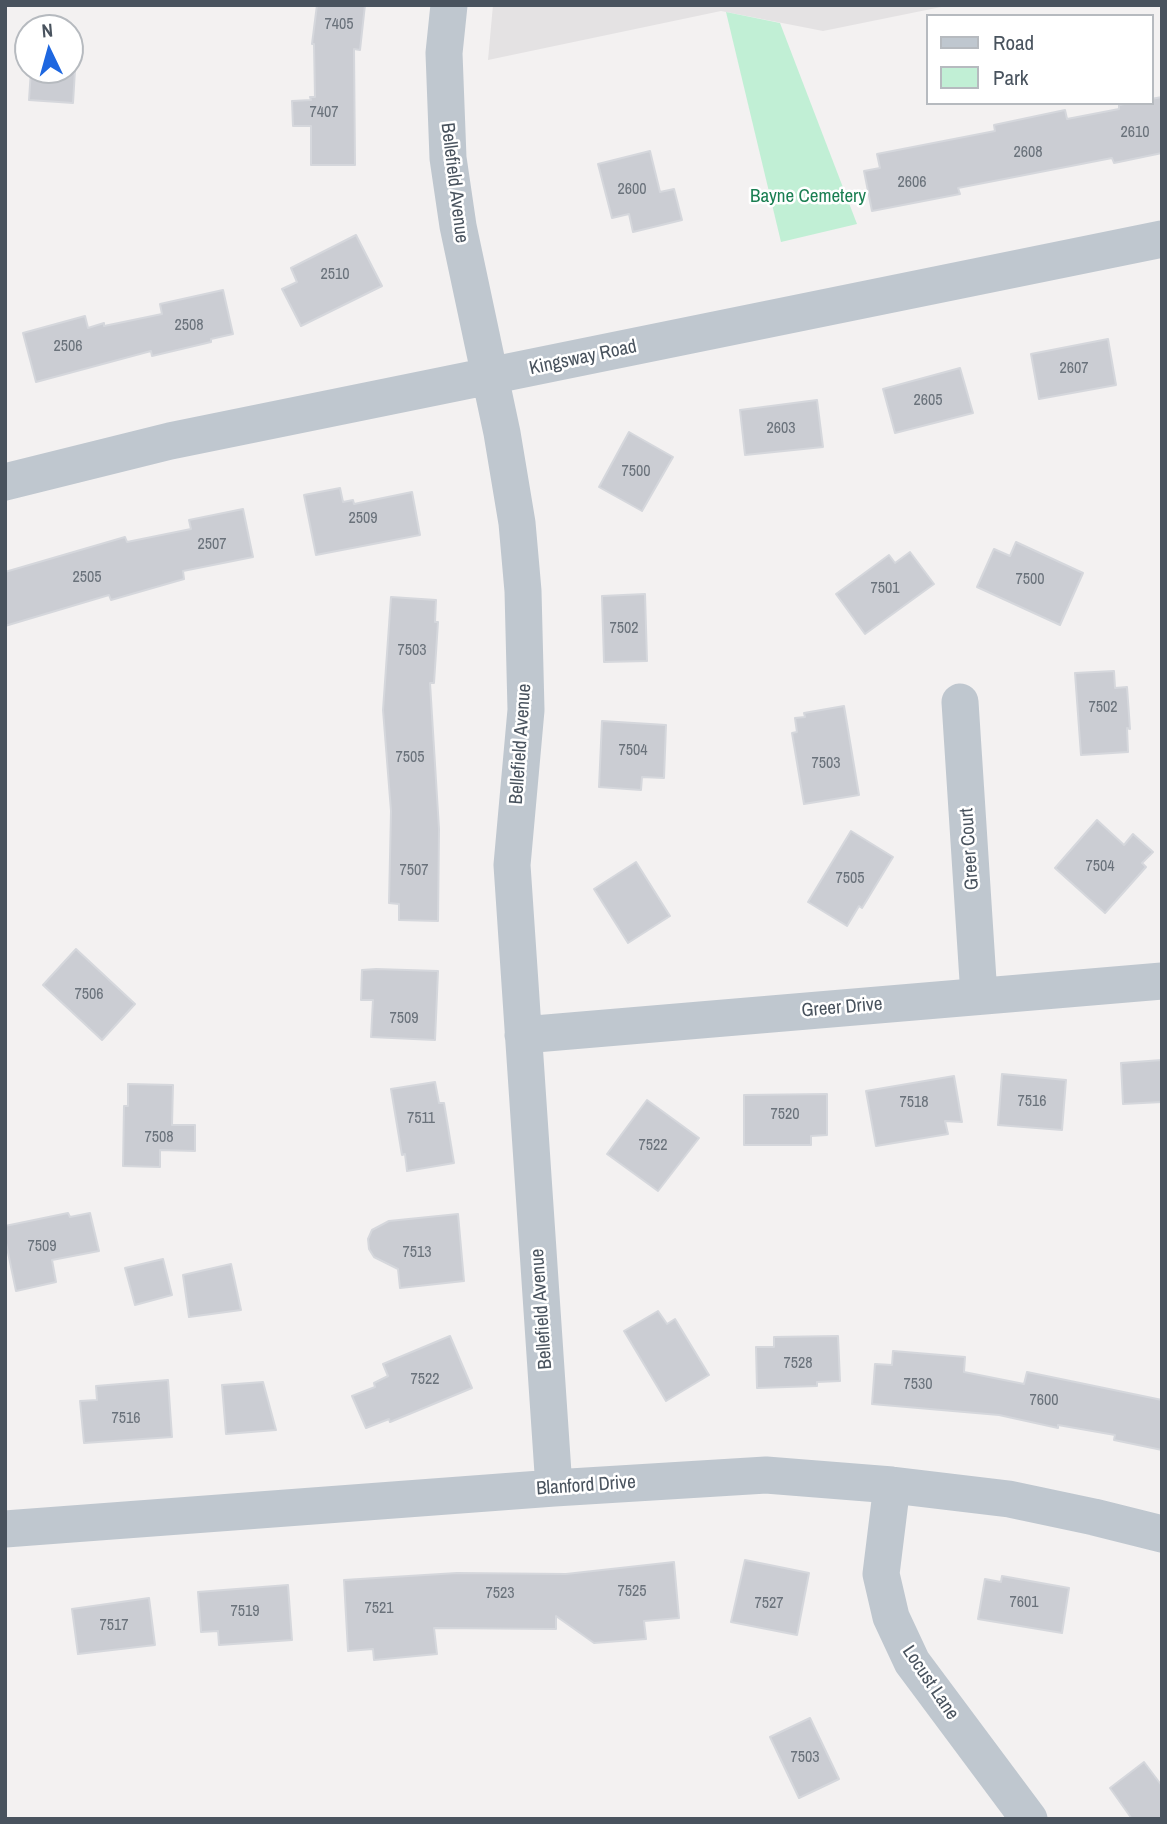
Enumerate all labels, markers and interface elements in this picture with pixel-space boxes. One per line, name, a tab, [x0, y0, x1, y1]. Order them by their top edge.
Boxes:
north arrow	[14, 14, 84, 84]
legend	[926, 14, 1153, 105]
house number: 7405	[324, 15, 354, 35]
text: N	[41, 17, 54, 44]
text: Road	[993, 28, 1034, 57]
text: Park	[993, 63, 1028, 92]
house number: 7407	[309, 103, 339, 123]
street label: Bellefield Avenue	[435, 122, 473, 244]
house number: 2610	[1120, 123, 1150, 143]
house number: 2608	[1013, 143, 1043, 163]
house number: 2606	[897, 173, 927, 193]
house number: 2600	[617, 180, 647, 200]
park label: Bayne Cemetery	[750, 186, 866, 208]
house number: 2510	[320, 265, 350, 285]
house number: 2508	[174, 316, 204, 336]
street label: Kingsway Road	[527, 336, 639, 380]
house number: 2506	[53, 337, 83, 357]
house number: 2607	[1059, 359, 1089, 379]
house number: 2605	[913, 391, 943, 411]
house number: 2603	[766, 419, 796, 439]
house number: 7500	[621, 462, 651, 482]
house number: 2509	[348, 509, 378, 529]
house number: 2507	[197, 535, 227, 555]
house number: 2505	[72, 568, 102, 588]
house number: 7500	[1015, 570, 1045, 590]
house number: 7501	[870, 579, 900, 599]
house number: 7502	[609, 619, 639, 639]
house number: 7503	[397, 641, 427, 661]
street label: Bellefield Avenue	[505, 683, 537, 805]
house number: 7502	[1088, 698, 1118, 718]
house number: 7504	[618, 741, 648, 761]
house number: 7505	[395, 748, 425, 768]
house number: 7503	[811, 754, 841, 774]
street label: Greer Court	[956, 807, 984, 891]
house number: 7504	[1085, 857, 1115, 877]
house number: 7507	[399, 861, 429, 881]
house number: 7505	[835, 869, 865, 889]
house number: 7506	[74, 985, 104, 1005]
street label: Greer Drive	[800, 993, 884, 1023]
house number: 7509	[389, 1009, 419, 1029]
house number: 7516	[1017, 1092, 1047, 1112]
house number: 7518	[899, 1093, 929, 1113]
house number: 7520	[770, 1105, 800, 1125]
house number: 7511	[407, 1109, 435, 1129]
house number: 7508	[144, 1128, 174, 1148]
house number: 7522	[638, 1136, 668, 1156]
house number: 7509	[27, 1237, 57, 1257]
house number: 7513	[402, 1243, 432, 1263]
street label: Bellefield Avenue	[526, 1248, 558, 1370]
house number: 7528	[783, 1354, 813, 1374]
house number: 7522	[410, 1370, 440, 1390]
house number: 7530	[903, 1375, 933, 1395]
house number: 7600	[1029, 1391, 1059, 1411]
house number: 7516	[111, 1409, 141, 1429]
street label: Blanford Drive	[536, 1471, 636, 1501]
house number: 7525	[617, 1582, 647, 1602]
house number: 7523	[485, 1584, 515, 1604]
house number: 7601	[1009, 1593, 1039, 1613]
house number: 7527	[754, 1594, 784, 1614]
house number: 7521	[364, 1599, 394, 1619]
house number: 7519	[230, 1602, 260, 1622]
house number: 7517	[99, 1616, 129, 1636]
street label: Locust Lane	[897, 1641, 963, 1725]
house number: 7503	[790, 1748, 820, 1768]

